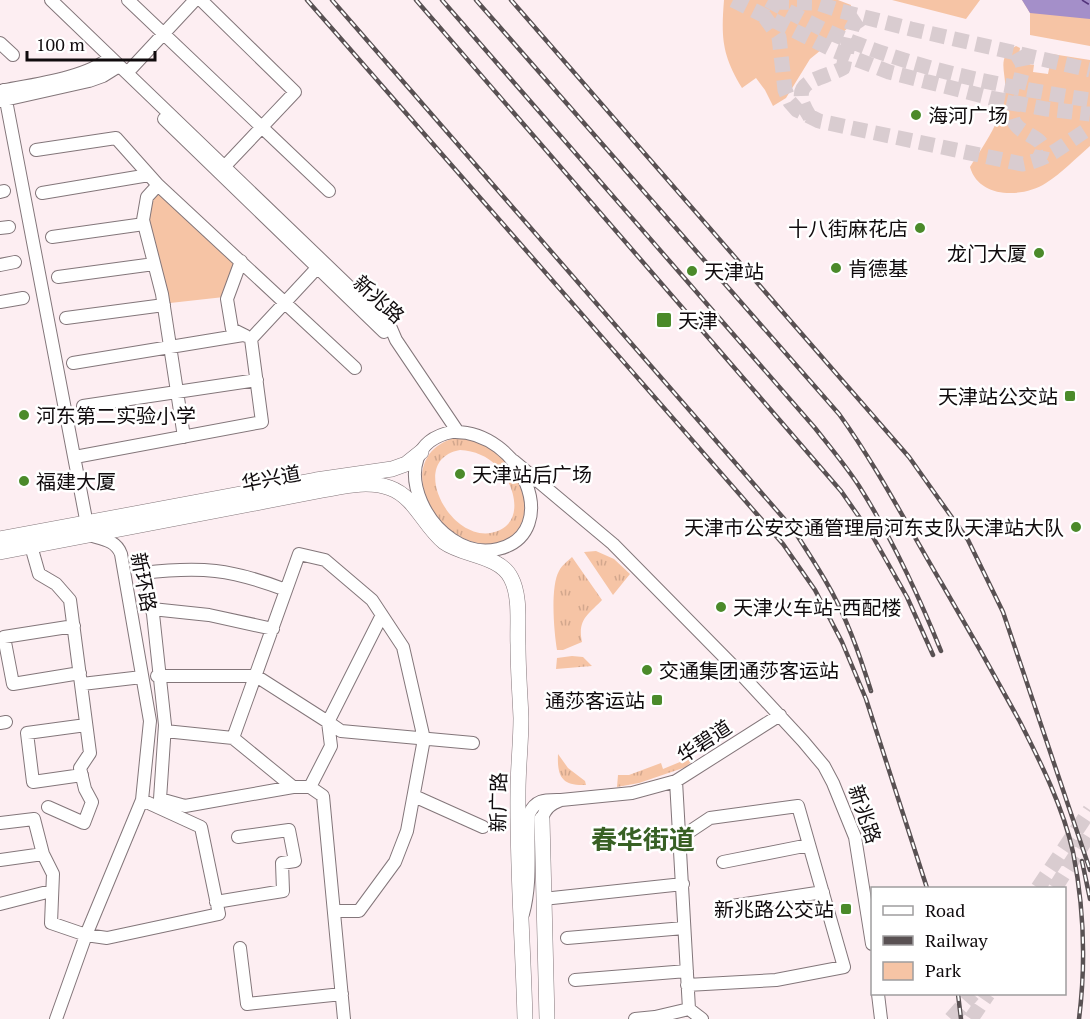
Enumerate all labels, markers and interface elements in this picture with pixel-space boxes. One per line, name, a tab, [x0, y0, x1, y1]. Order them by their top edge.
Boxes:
scale bar	[27, 24, 154, 62]
text: 100 m	[36, 32, 85, 56]
place label: 海河广场	[928, 102, 1008, 129]
marker: 海河广场	[909, 108, 923, 122]
place label: 十八街麻花店	[788, 215, 908, 242]
marker: 十八街麻花店	[913, 221, 927, 235]
place label: 龙门大厦	[947, 240, 1027, 267]
marker: 龙门大厦	[1032, 246, 1046, 260]
place label: 肯德基	[848, 255, 908, 282]
place label: 天津站	[704, 258, 764, 285]
marker: 肯德基	[829, 261, 843, 275]
marker: 天津站	[685, 264, 699, 278]
street label: 新兆路	[348, 269, 410, 329]
place label: 天津	[678, 307, 718, 334]
marker: 天津	[655, 311, 673, 329]
place label: 天津站公交站	[938, 383, 1058, 410]
marker: 天津站公交站	[1063, 389, 1077, 403]
place label: 河东第二实验小学	[36, 402, 196, 429]
marker: 河东第二实验小学	[17, 408, 31, 422]
street label: 华兴道	[239, 459, 303, 497]
place label: 天津站后广场	[472, 461, 592, 488]
marker: 天津站后广场	[453, 467, 467, 481]
place label: 福建大厦	[36, 468, 116, 495]
marker: 福建大厦	[17, 474, 31, 488]
place label: 天津市公安交通管理局河东支队天津站大队	[684, 514, 1064, 541]
marker: 天津市公安交通管理局河东支队天津站大队	[1069, 520, 1083, 534]
street label: 新环路	[125, 550, 163, 614]
place label: 天津火车站-西配楼	[733, 594, 902, 621]
marker: 天津火车站-西配楼	[714, 600, 728, 614]
place label: 交通集团通莎客运站	[659, 657, 839, 684]
marker: 交通集团通莎客运站	[640, 663, 654, 677]
place label: 通莎客运站	[545, 687, 645, 714]
marker: 通莎客运站	[650, 693, 664, 707]
street label: 华碧道	[671, 713, 737, 769]
street label: 新广路	[484, 772, 512, 832]
street label: 新兆路	[842, 781, 888, 847]
district label: 春华街道	[591, 822, 695, 856]
legend	[871, 887, 1066, 995]
place label: 新兆路公交站	[714, 896, 834, 923]
text: Road	[925, 898, 965, 922]
marker: 新兆路公交站	[839, 902, 853, 916]
text: Railway	[925, 928, 989, 952]
text: Park	[925, 958, 962, 982]

